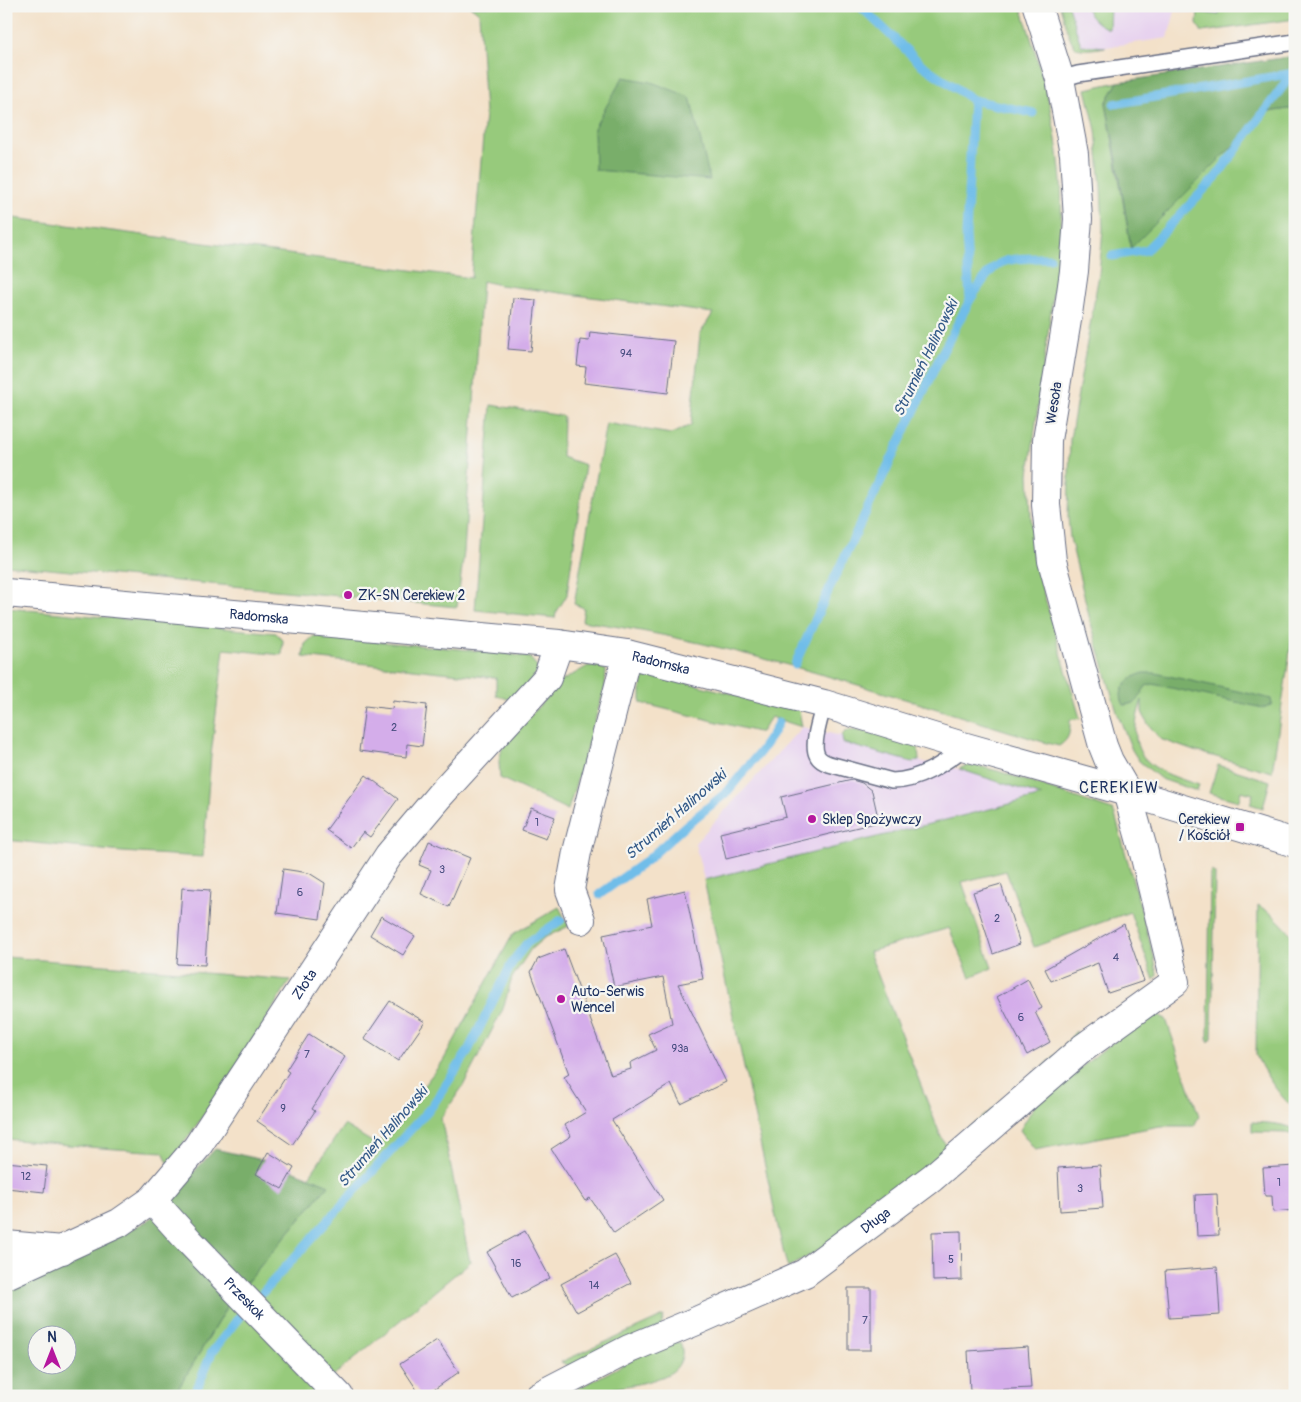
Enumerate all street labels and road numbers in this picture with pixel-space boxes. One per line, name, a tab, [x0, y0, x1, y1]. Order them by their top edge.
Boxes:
street label: Wesoła	[1042, 381, 1066, 425]
street label: Radomska	[229, 605, 289, 628]
street label: Radomska	[630, 647, 692, 678]
street label: Złota	[288, 966, 320, 1003]
street label: Długa	[857, 1204, 894, 1237]
street label: Przeskok	[220, 1274, 269, 1323]

